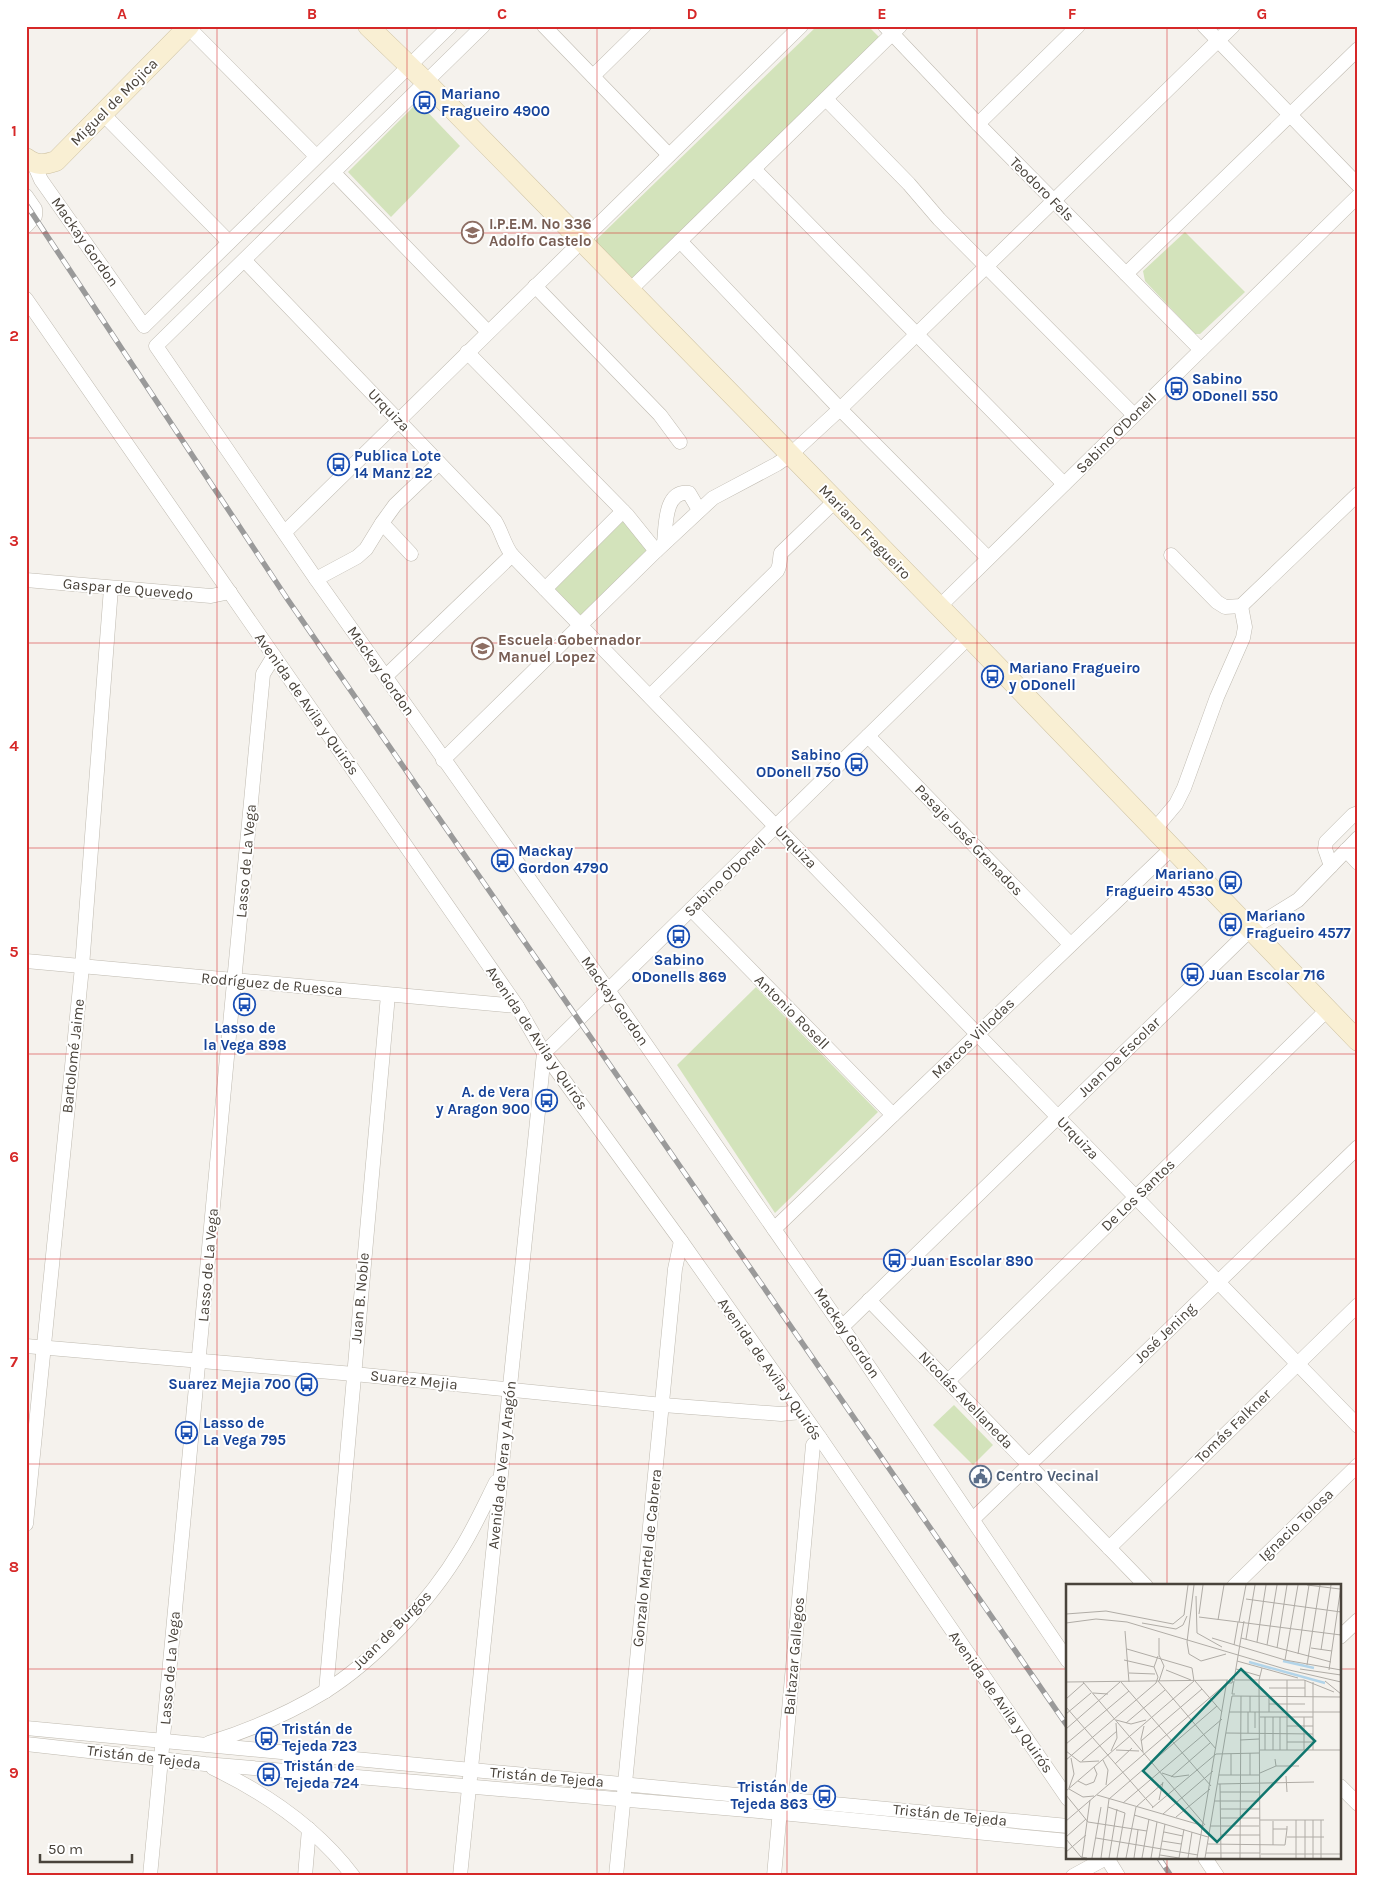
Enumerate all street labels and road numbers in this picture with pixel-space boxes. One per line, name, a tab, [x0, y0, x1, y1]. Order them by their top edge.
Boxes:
street label: Miguel de Mojica	[66, 54, 162, 150]
street label: Teodoro Fels	[1006, 153, 1078, 225]
street label: Mackay Gordon	[47, 194, 123, 290]
street label: Urquiza	[364, 385, 414, 435]
street label: Sabino O'Donell	[1072, 389, 1160, 477]
street label: Mariano Fragueiro	[815, 481, 915, 583]
street label: Gaspar de Quevedo	[62, 574, 194, 604]
street label: Mackay Gordon	[343, 623, 419, 719]
street label: Avenida de Avila y Quirós	[251, 629, 363, 779]
street label: Pasaje José Granados	[911, 781, 1027, 899]
street label: Lasso de La Vega	[232, 803, 260, 919]
street label: Urquiza	[771, 822, 821, 872]
street label: Sabino O'Donell	[680, 834, 770, 920]
street label: Mackay Gordon	[577, 953, 653, 1049]
street label: Avenida de Avila y Quirós	[482, 963, 592, 1113]
street label: Rodríguez de Ruesca	[200, 969, 344, 999]
street label: Antonio Rosell	[751, 971, 833, 1053]
street label: Marcos Villodas	[928, 994, 1018, 1082]
street label: Bartolomé Jaime	[58, 998, 88, 1114]
street label: Juan De Escolar	[1074, 1013, 1164, 1101]
street label: Urquiza	[1053, 1113, 1103, 1163]
street label: De Los Santos	[1097, 1155, 1179, 1235]
street label: Lasso de La Vega	[194, 1207, 222, 1323]
street label: Juan B. Noble	[347, 1252, 373, 1344]
street label: Mackay Gordon	[810, 1284, 884, 1382]
street label: Avenida de Avila y Quirós	[714, 1294, 826, 1444]
street label: José Jening	[1131, 1299, 1200, 1367]
street label: Nicolás Avellaneda	[915, 1347, 1017, 1453]
street label: Suarez Mejia	[369, 1366, 459, 1394]
street label: Avenida de Vera y Aragón	[484, 1380, 520, 1550]
street label: Tomás Falkner	[1191, 1385, 1275, 1467]
street label: Gonzalo Martel de Cabrera	[629, 1468, 665, 1648]
street label: Ignacio Tolosa	[1255, 1485, 1337, 1565]
street label: Juan de Burgos	[349, 1587, 435, 1673]
street label: Baltazar Gallegos	[780, 1596, 808, 1716]
street label: Lasso de La Vega	[156, 1610, 184, 1726]
street label: Avenida de Avila y Quirós	[945, 1627, 1057, 1777]
street label: Tristán de Tejeda	[86, 1741, 202, 1773]
street label: Tristán de Tejeda	[489, 1763, 605, 1791]
street label: Tristán de Tejeda	[892, 1800, 1008, 1830]

